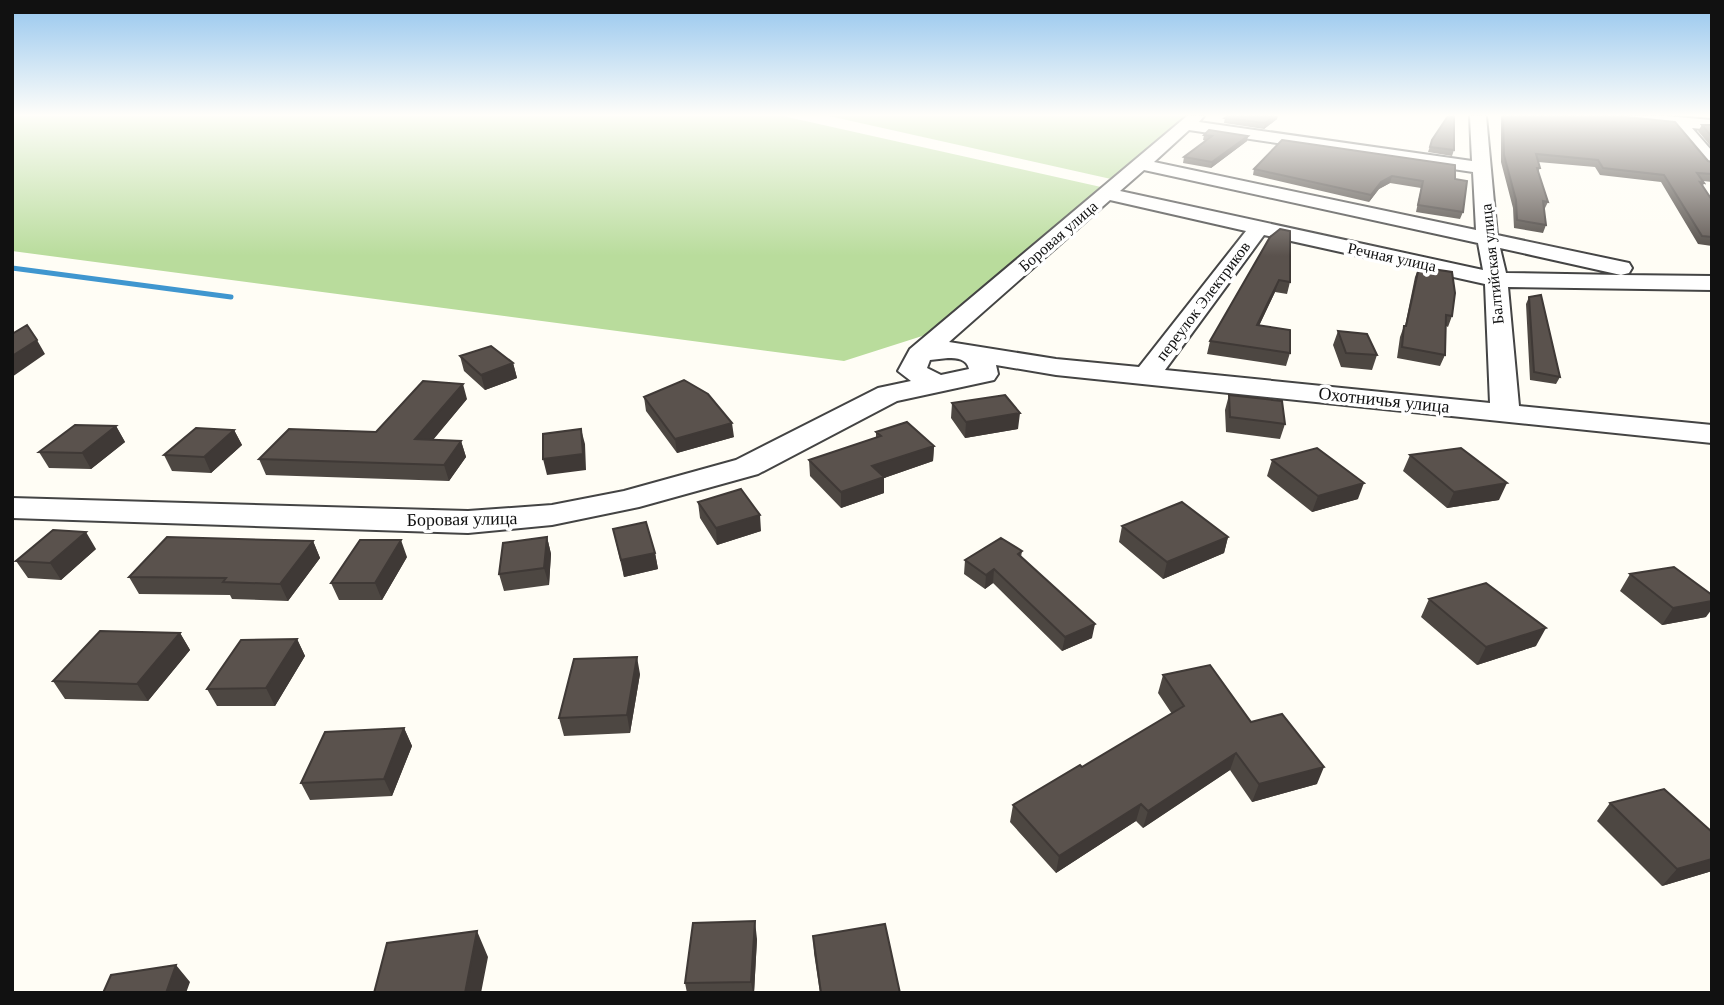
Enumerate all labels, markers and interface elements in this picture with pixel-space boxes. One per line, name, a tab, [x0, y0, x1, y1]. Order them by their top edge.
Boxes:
street label: Боровая улица	[1015, 197, 1101, 275]
street label: Балтийская улица	[1477, 203, 1508, 325]
street label: переулок Электриков	[1153, 238, 1254, 364]
street label: Речная улица	[1346, 239, 1438, 276]
street label: Охотничья улица	[1317, 383, 1451, 417]
street label: Боровая улица	[406, 508, 518, 530]

